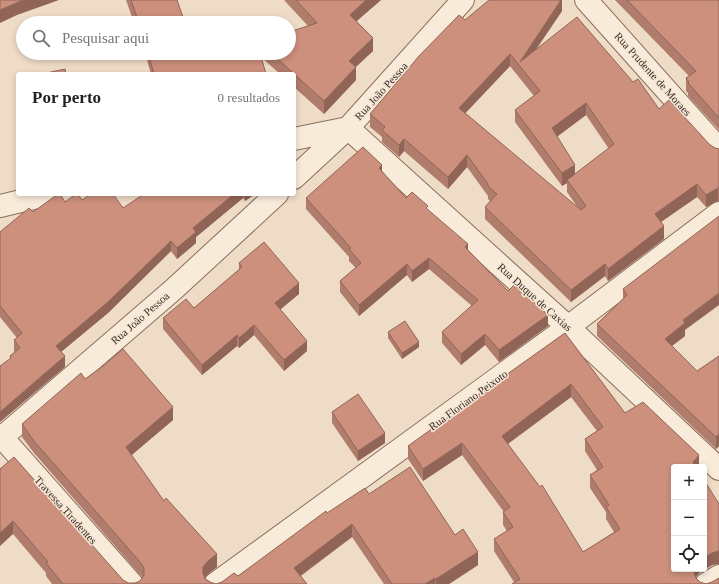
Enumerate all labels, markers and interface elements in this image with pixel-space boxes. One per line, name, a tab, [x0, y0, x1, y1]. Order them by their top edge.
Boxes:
search box	[16, 16, 296, 60]
icon: search	[30, 27, 52, 49]
text: Pesquisar aqui	[62, 30, 149, 46]
street label: Rua Prudente de Moraes	[612, 30, 694, 118]
street label: Rua João Pessoa	[352, 60, 410, 122]
text: Por perto	[32, 88, 101, 107]
text: 0 resultados	[218, 90, 280, 105]
street label: Rua Duque de Caxias	[495, 261, 575, 333]
street label: Rua João Pessoa	[108, 289, 172, 347]
street label: Rua Floriano Peixoto	[426, 367, 510, 433]
map controls	[671, 464, 707, 572]
button: +	[671, 464, 707, 500]
street label: Travessa Tiradentes	[32, 474, 100, 546]
button: −	[671, 500, 707, 536]
button: locate	[671, 536, 707, 572]

